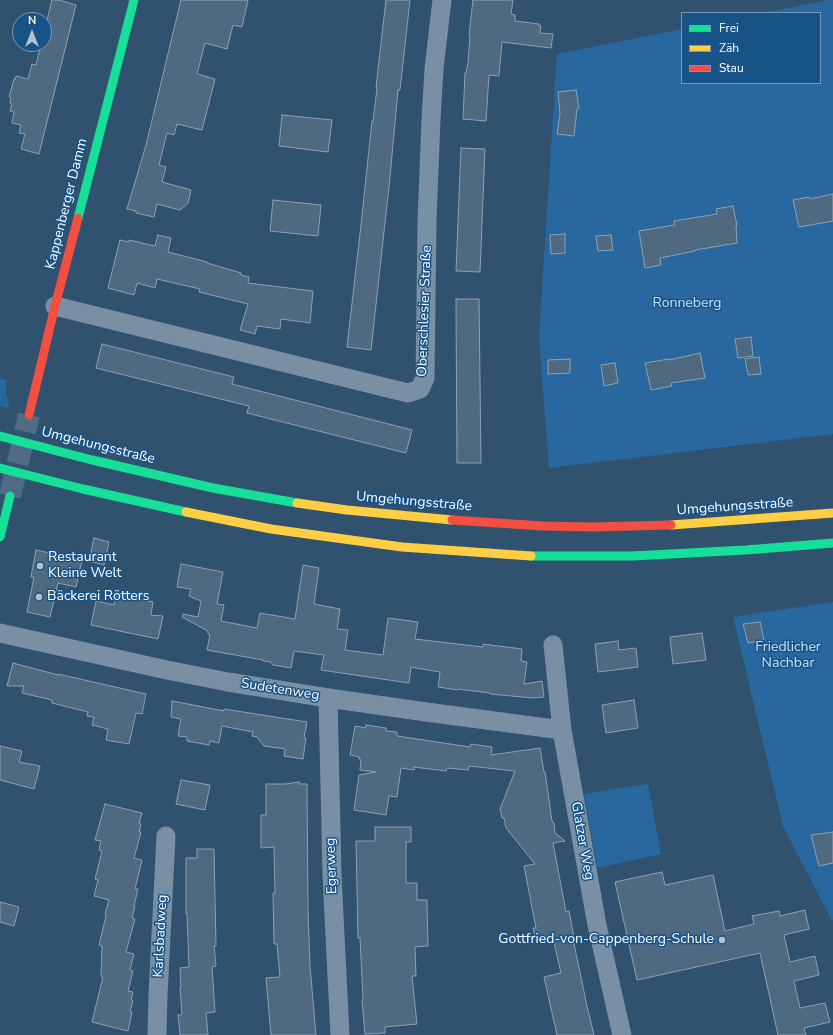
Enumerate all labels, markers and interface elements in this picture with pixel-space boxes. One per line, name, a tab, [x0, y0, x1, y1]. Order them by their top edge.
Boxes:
north arrow	[12, 12, 52, 52]
legend	[681, 12, 821, 84]
text: N	[28, 13, 36, 28]
text: Frei	[719, 20, 739, 36]
text: Zäh	[719, 40, 739, 56]
text: Stau	[719, 60, 744, 76]
street label: Kappenberger Damm	[43, 137, 91, 271]
street label: Oberschlesier Straße	[414, 245, 436, 377]
park label: Ronneberg	[652, 296, 722, 312]
street label: Umgehungsstraße	[39, 424, 157, 468]
street label: Umgehungsstraße	[355, 489, 473, 515]
street label: Umgehungsstraße	[676, 495, 794, 519]
place label: Restaurant Kleine Welt	[48, 550, 121, 582]
marker: Restaurant Kleine Welt	[35, 561, 45, 571]
place label: Bäckerei Rötters	[47, 589, 149, 605]
marker: Bäckerei Rötters	[34, 592, 44, 602]
park label: Friedlicher Nachbar	[755, 640, 821, 672]
street label: Sudetenweg	[239, 675, 321, 705]
street label: Glatzer Weg	[567, 801, 597, 881]
street label: Egerweg	[323, 837, 341, 895]
street label: Karlsbadweg	[150, 894, 172, 978]
place label: Gottfried-von-Cappenberg-Schule	[498, 932, 714, 948]
marker: Gottfried-von-Cappenberg-Schule	[717, 935, 727, 945]

